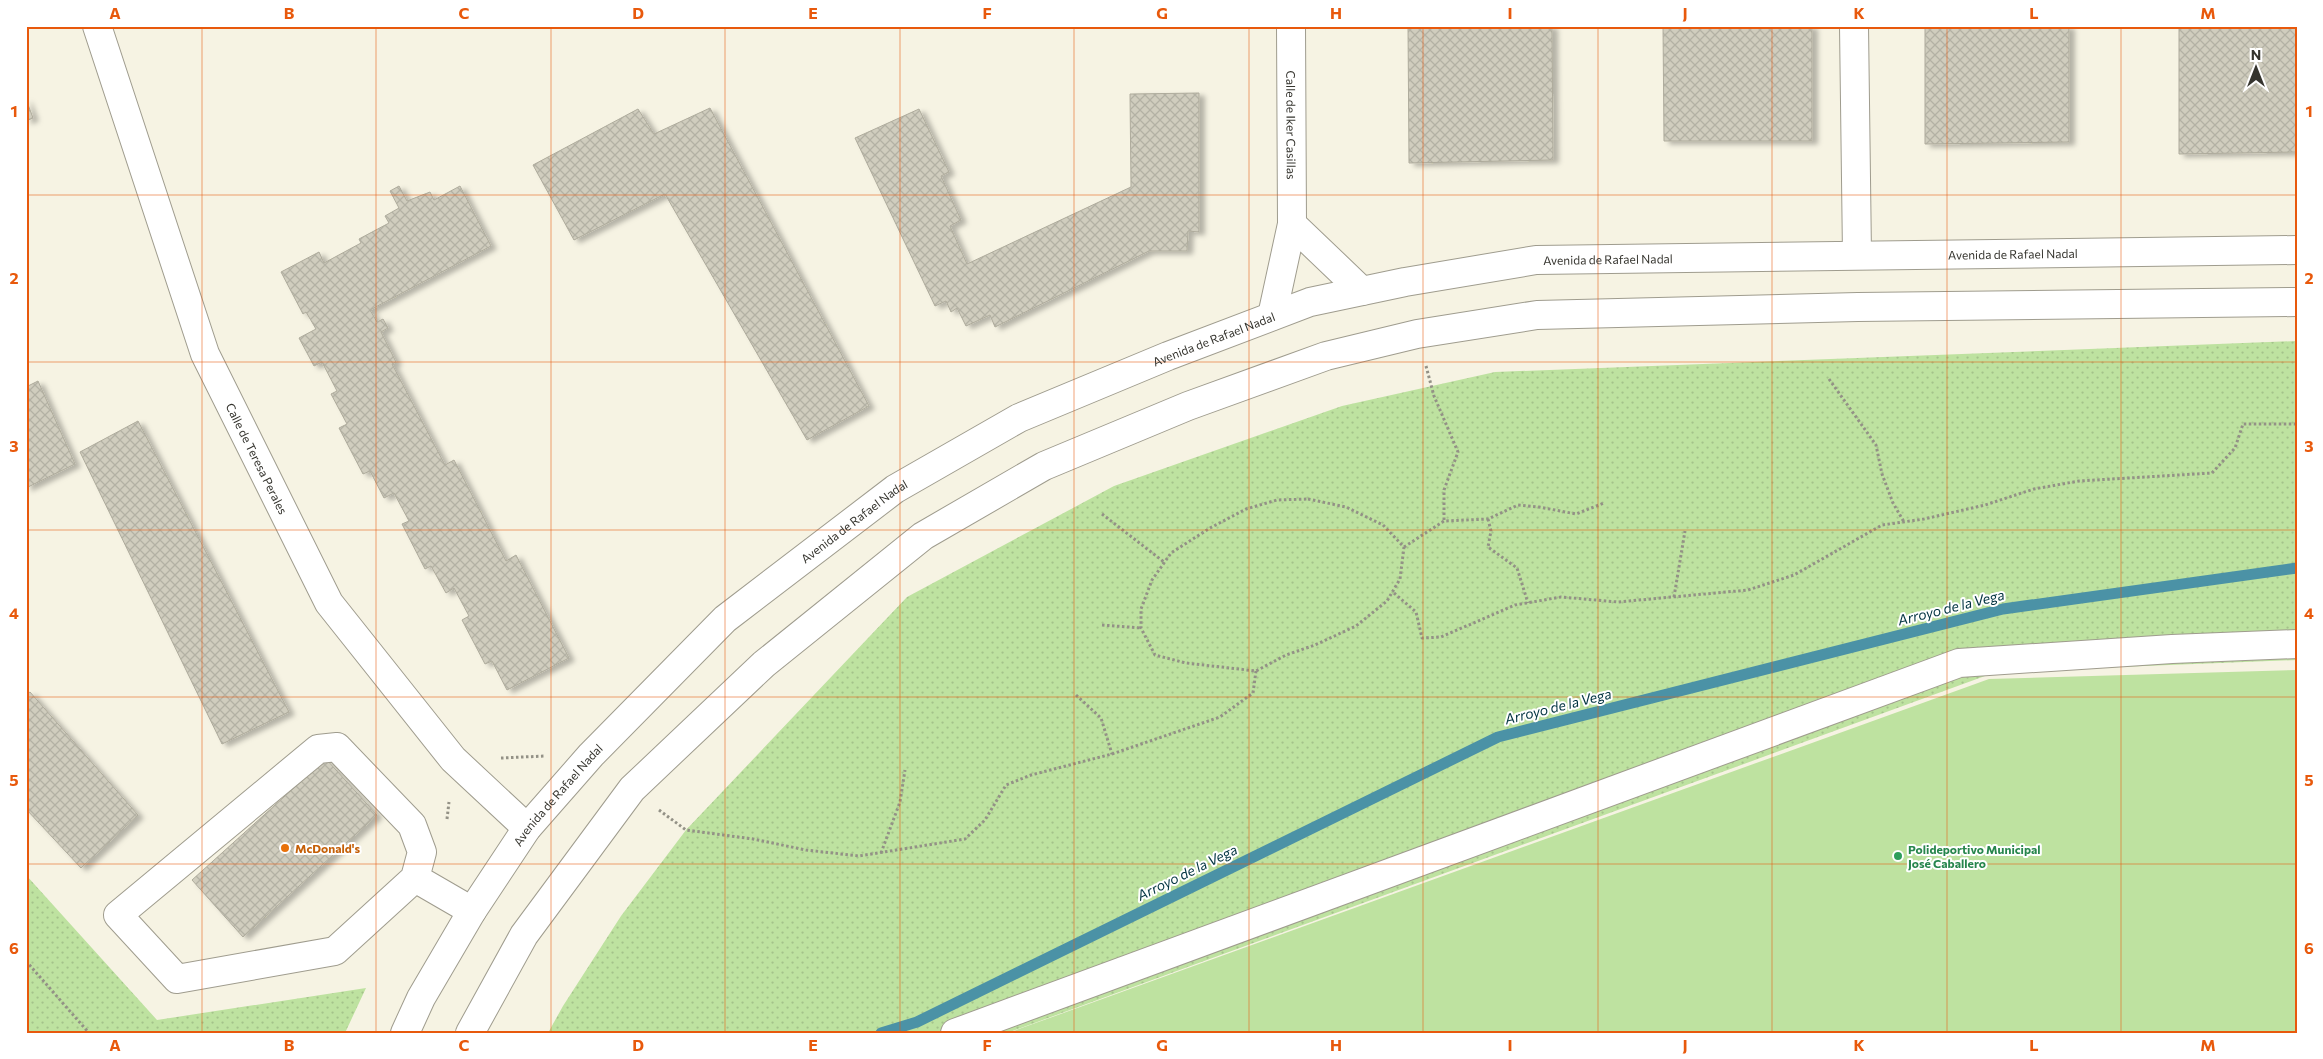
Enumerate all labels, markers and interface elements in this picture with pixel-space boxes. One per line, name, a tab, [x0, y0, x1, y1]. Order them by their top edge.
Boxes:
text: A	[109, 3, 121, 22]
text: B	[284, 3, 295, 22]
text: C	[459, 3, 470, 22]
text: D	[632, 3, 644, 22]
text: E	[808, 3, 818, 22]
text: F	[982, 3, 992, 22]
text: G	[1156, 3, 1168, 22]
text: H	[1330, 3, 1342, 22]
text: I	[1507, 3, 1513, 22]
text: J	[1682, 3, 1688, 22]
text: K	[1853, 3, 1865, 22]
text: L	[2029, 3, 2039, 22]
text: M	[2200, 3, 2216, 22]
north arrow	[2230, 42, 2280, 92]
text: N	[2251, 46, 2261, 63]
street label: Calle de Iker Casillas	[1284, 71, 1299, 179]
text: 1	[10, 101, 18, 120]
text: 1	[2305, 101, 2313, 120]
street label: Avenida de Rafael Nadal	[1948, 246, 2078, 262]
street label: Avenida de Rafael Nadal	[1543, 251, 1673, 267]
text: 2	[9, 268, 19, 287]
text: 2	[2304, 268, 2314, 287]
street label: Avenida de Rafael Nadal	[1150, 309, 1277, 369]
street label: Calle de Teresa Perales	[223, 400, 291, 516]
text: 3	[9, 436, 19, 455]
text: 3	[2304, 436, 2314, 455]
street label: Avenida de Rafael Nadal	[798, 476, 910, 566]
water label: Arroyo de la Vega	[1895, 586, 2006, 629]
text: 4	[9, 603, 19, 622]
text: 4	[2304, 603, 2314, 622]
water label: Arroyo de la Vega	[1502, 685, 1613, 728]
street label: Avenida de Rafael Nadal	[510, 741, 605, 848]
text: 5	[9, 770, 19, 789]
text: 5	[2304, 770, 2314, 789]
water label: Arroyo de la Vega	[1133, 840, 1240, 904]
place label: McDonald's	[295, 841, 361, 855]
marker: McDonald's	[279, 842, 291, 854]
place label: Polideportivo Municipal José Caballero	[1908, 842, 2041, 871]
marker: Polideportivo Municipal José Caballero	[1892, 850, 1904, 862]
text: 6	[9, 938, 19, 957]
text: 6	[2304, 938, 2314, 957]
text: A	[109, 1035, 121, 1054]
text: B	[284, 1035, 295, 1054]
text: C	[459, 1035, 470, 1054]
text: D	[632, 1035, 644, 1054]
text: E	[808, 1035, 818, 1054]
text: F	[982, 1035, 992, 1054]
text: G	[1156, 1035, 1168, 1054]
text: H	[1330, 1035, 1342, 1054]
text: I	[1507, 1035, 1513, 1054]
text: J	[1682, 1035, 1688, 1054]
text: K	[1853, 1035, 1865, 1054]
text: L	[2029, 1035, 2039, 1054]
text: M	[2200, 1035, 2216, 1054]

